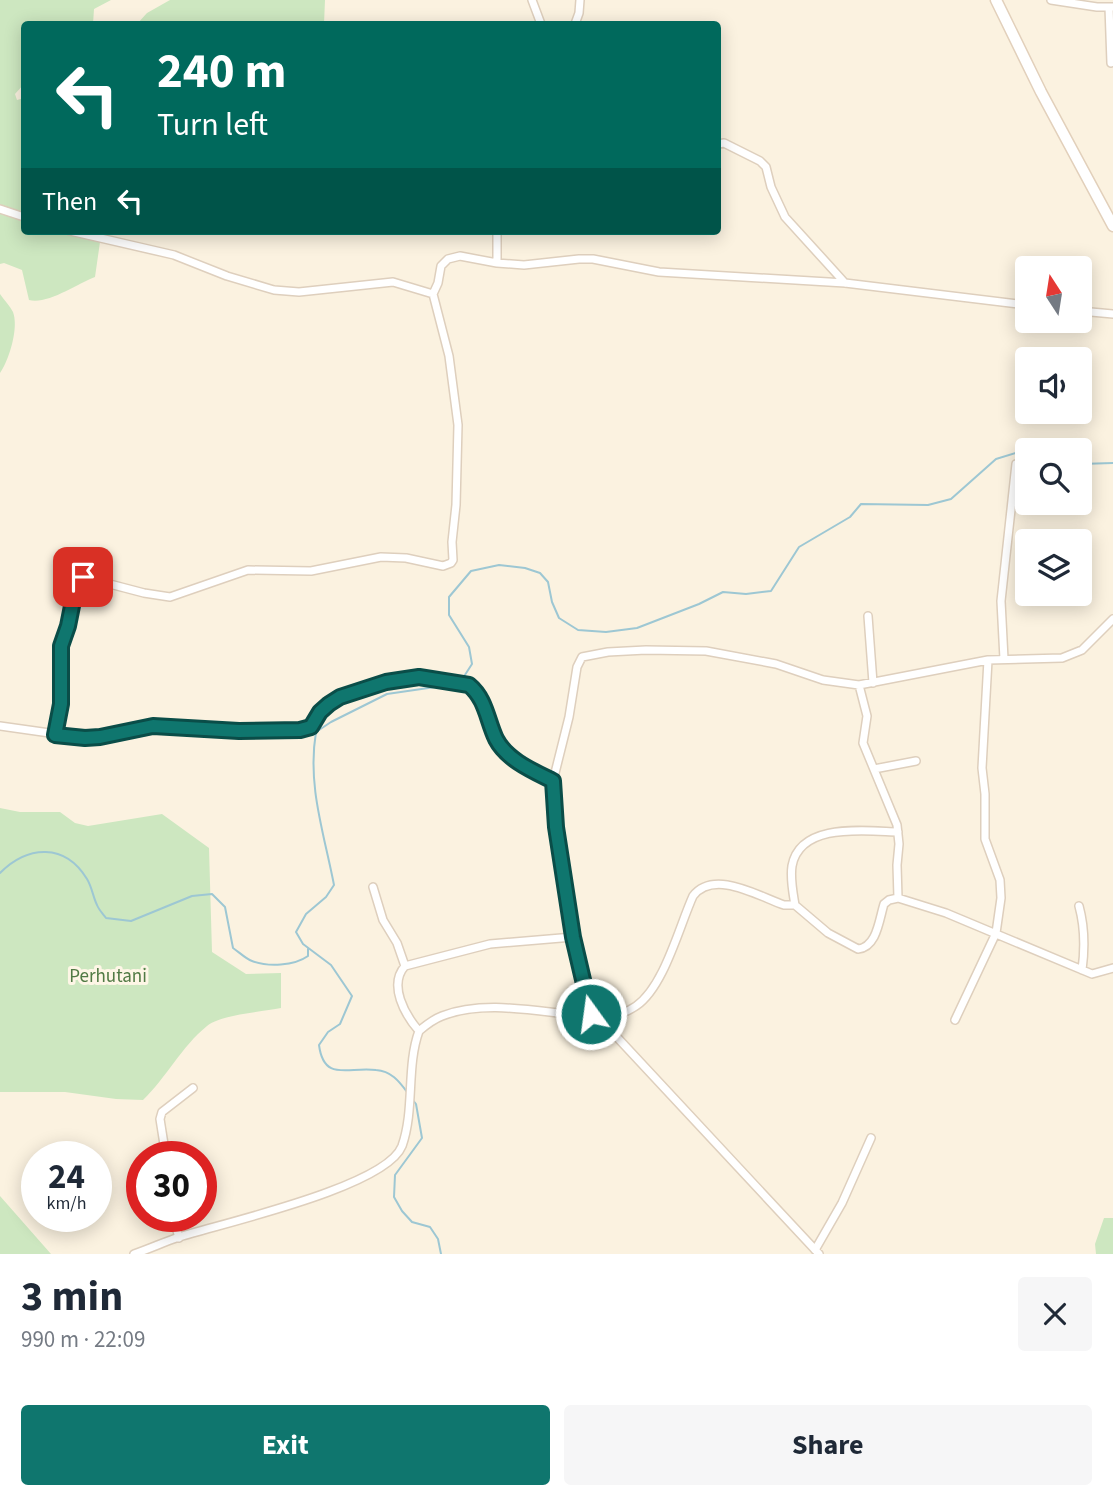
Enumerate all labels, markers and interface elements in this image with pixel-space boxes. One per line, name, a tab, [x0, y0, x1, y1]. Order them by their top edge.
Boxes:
text: 240 m	[157, 37, 286, 107]
icon: left	[42, 49, 133, 140]
text: Turn left	[157, 102, 268, 148]
icon: left	[111, 182, 149, 220]
text: Then	[42, 183, 97, 220]
north arrow	[1015, 256, 1092, 332]
map controls	[1015, 256, 1092, 606]
button: sound	[1015, 347, 1092, 424]
button: search	[1015, 438, 1092, 515]
button: layers	[1015, 529, 1092, 606]
pin	[53, 547, 113, 607]
icon: arrive	[64, 558, 102, 596]
park label: Perhutani	[69, 963, 147, 990]
position arrow	[554, 977, 628, 1051]
speed limit sign: 30	[126, 1141, 217, 1232]
text: 24	[48, 1152, 85, 1202]
text: km/h	[47, 1191, 86, 1216]
text: 3 min	[21, 1267, 123, 1327]
button: close	[1018, 1277, 1092, 1351]
text: 990 m · 22:09	[21, 1323, 145, 1356]
button: Exit	[21, 1405, 550, 1485]
button: Share	[564, 1405, 1092, 1485]

